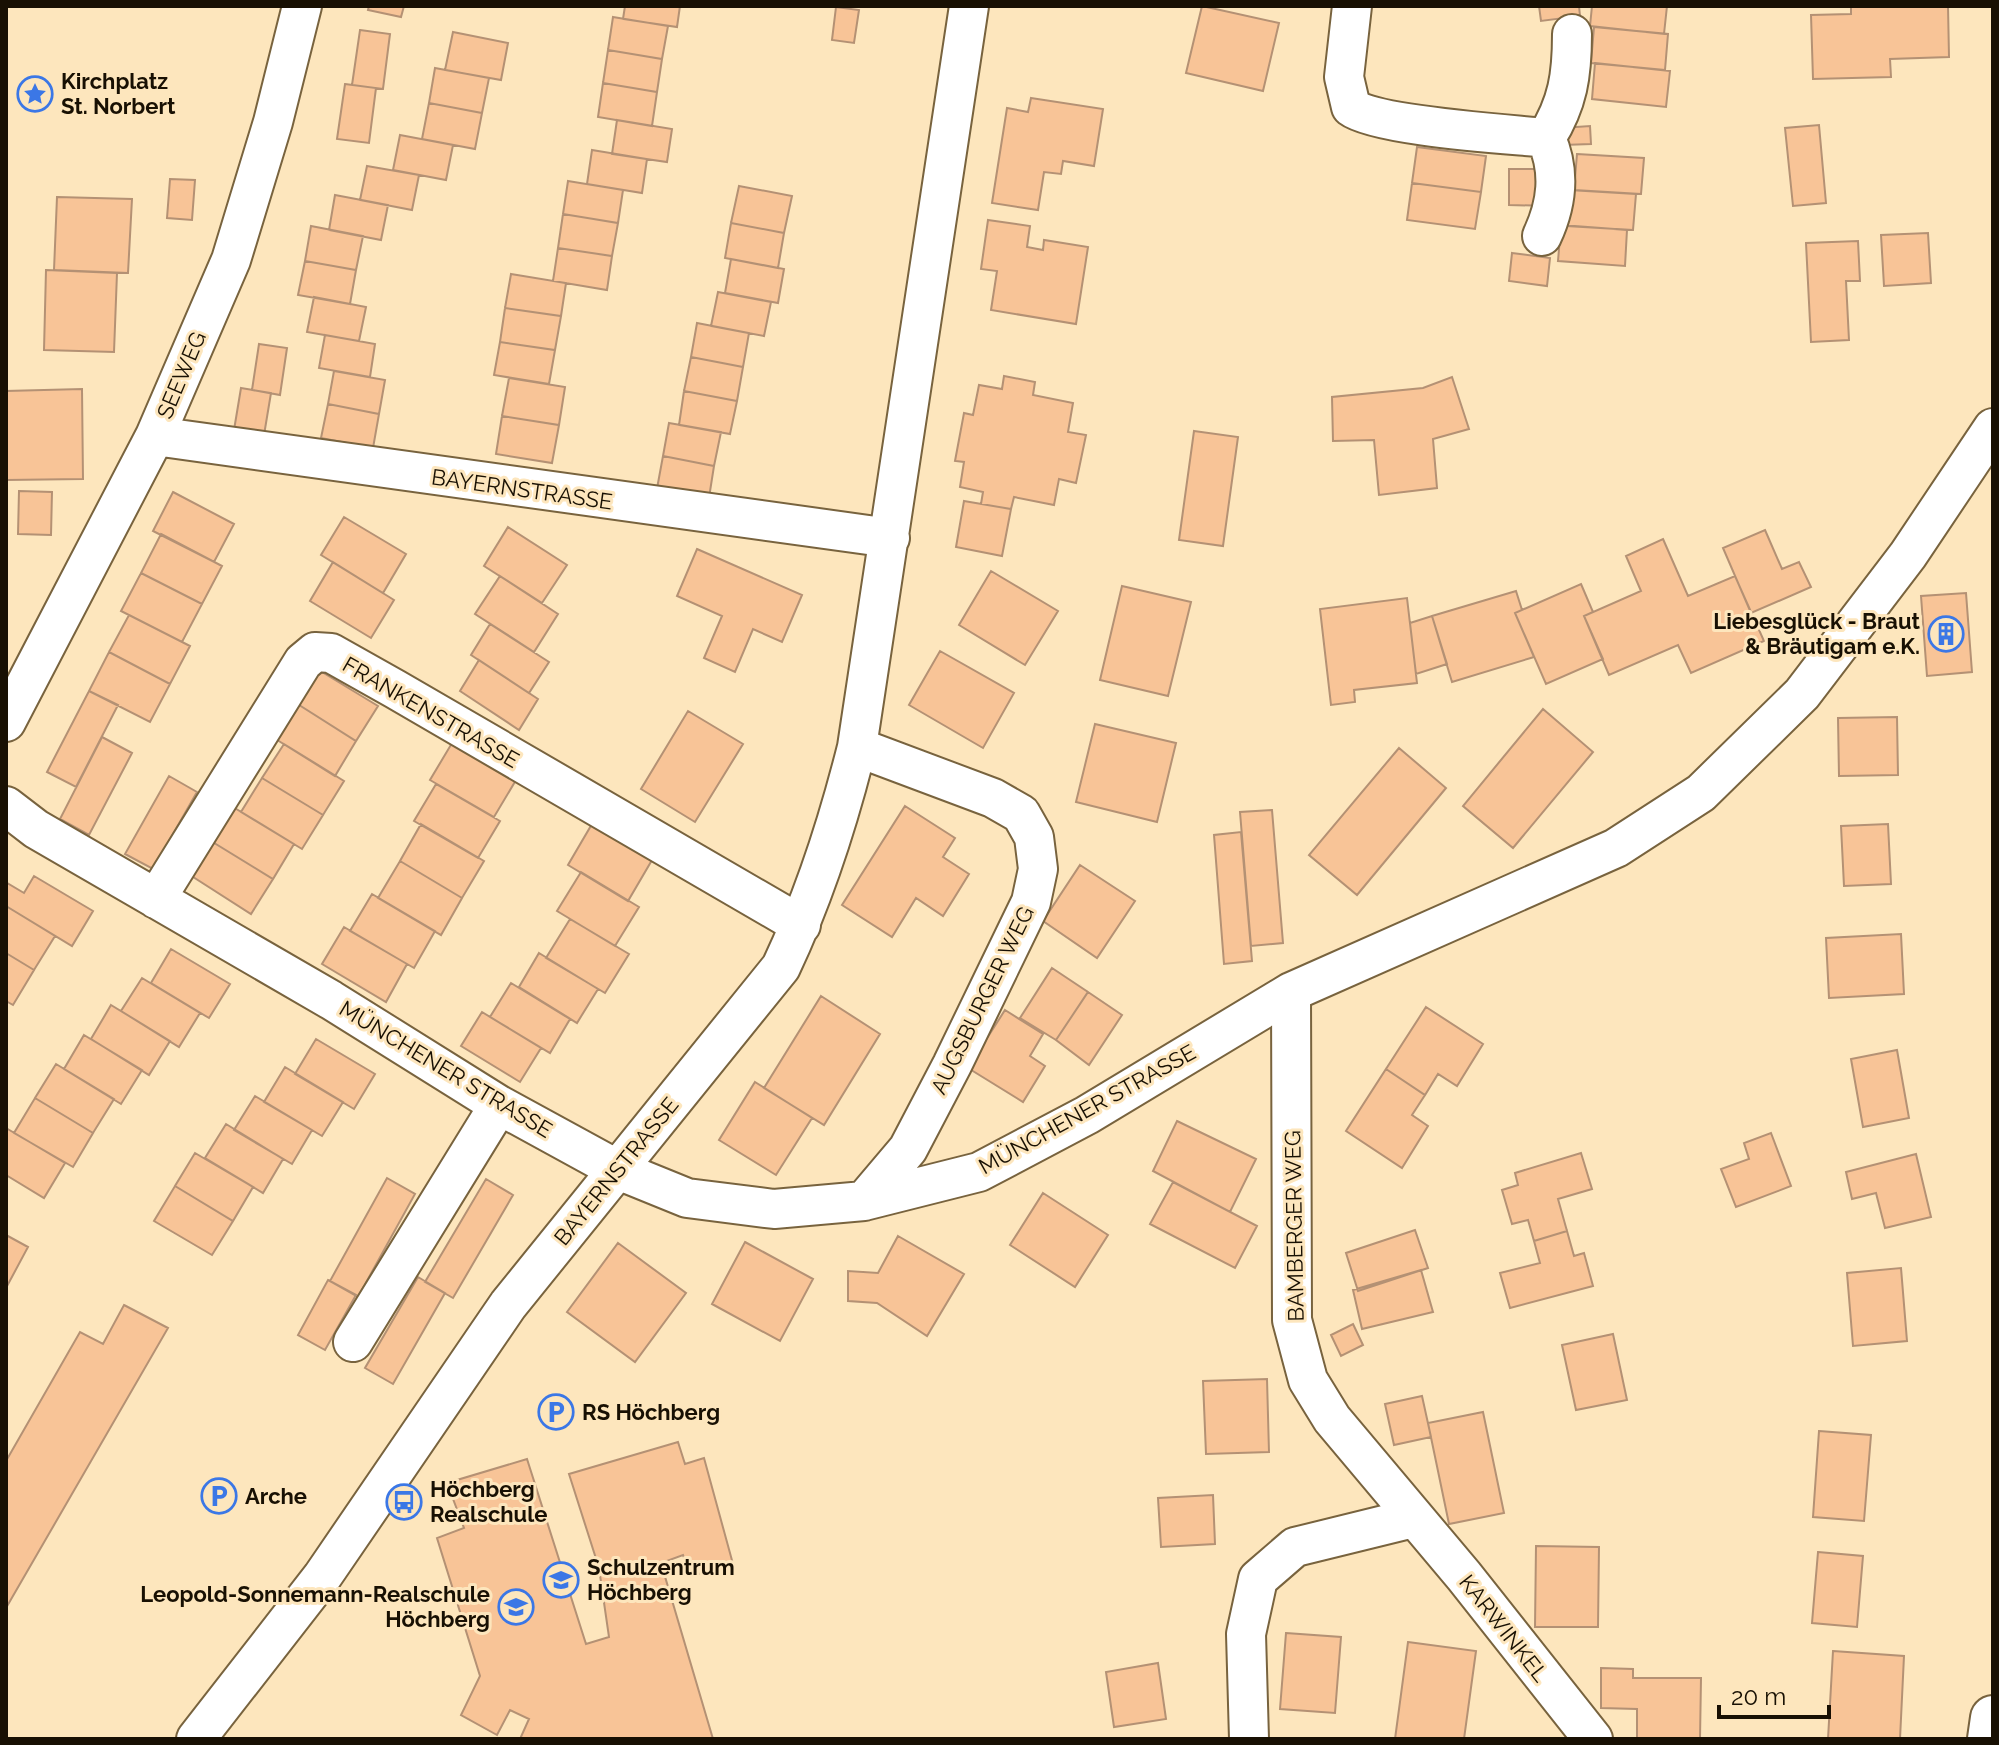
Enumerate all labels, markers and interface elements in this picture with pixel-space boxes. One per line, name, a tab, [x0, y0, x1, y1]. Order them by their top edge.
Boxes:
place label: Kirchplatz St. Norbert	[61, 68, 176, 119]
place icon: Kirchplatz St. Norbert	[16, 75, 54, 113]
street label: SEEWEG	[151, 328, 211, 422]
street label: BAYERNSTRASSE	[430, 463, 614, 515]
place label: Liebesglück - Braut & Bräutigam e.K.	[1713, 608, 1921, 659]
building icon: Liebesglück - Braut & Bräutigam e.K.	[1927, 615, 1965, 653]
street label: FRANKENSTRASSE	[338, 651, 524, 773]
street label: AUGSBURGER WEG	[925, 902, 1039, 1098]
street label: MÜNCHENER STRASSE	[335, 995, 557, 1143]
street label: MÜNCHENER STRASSE	[974, 1039, 1200, 1179]
street label: BAYERNSTRASSE	[549, 1092, 683, 1250]
street label: BAMBERGER WEG	[1279, 1130, 1309, 1322]
parking icon: RS Höchberg	[537, 1393, 575, 1431]
place label: RS Höchberg	[582, 1399, 720, 1425]
place label: Höchberg Realschule	[430, 1476, 547, 1527]
parking icon: Arche	[200, 1477, 238, 1515]
place label: Arche	[245, 1483, 307, 1509]
bus stop icon: Höchberg Realschule	[385, 1483, 423, 1521]
place label: Schulzentrum Höchberg	[587, 1554, 735, 1605]
school or university icon: Schulzentrum Höchberg	[542, 1561, 580, 1599]
street label: KARWINKEL	[1454, 1569, 1554, 1687]
place label: Leopold-Sonnemann-Realschule Höchberg	[140, 1581, 490, 1632]
school or university icon: Leopold-Sonnemann-Realschule Höchberg	[497, 1588, 535, 1626]
scale bar	[1719, 1669, 1829, 1719]
text: 20 m	[1731, 1682, 1786, 1711]

